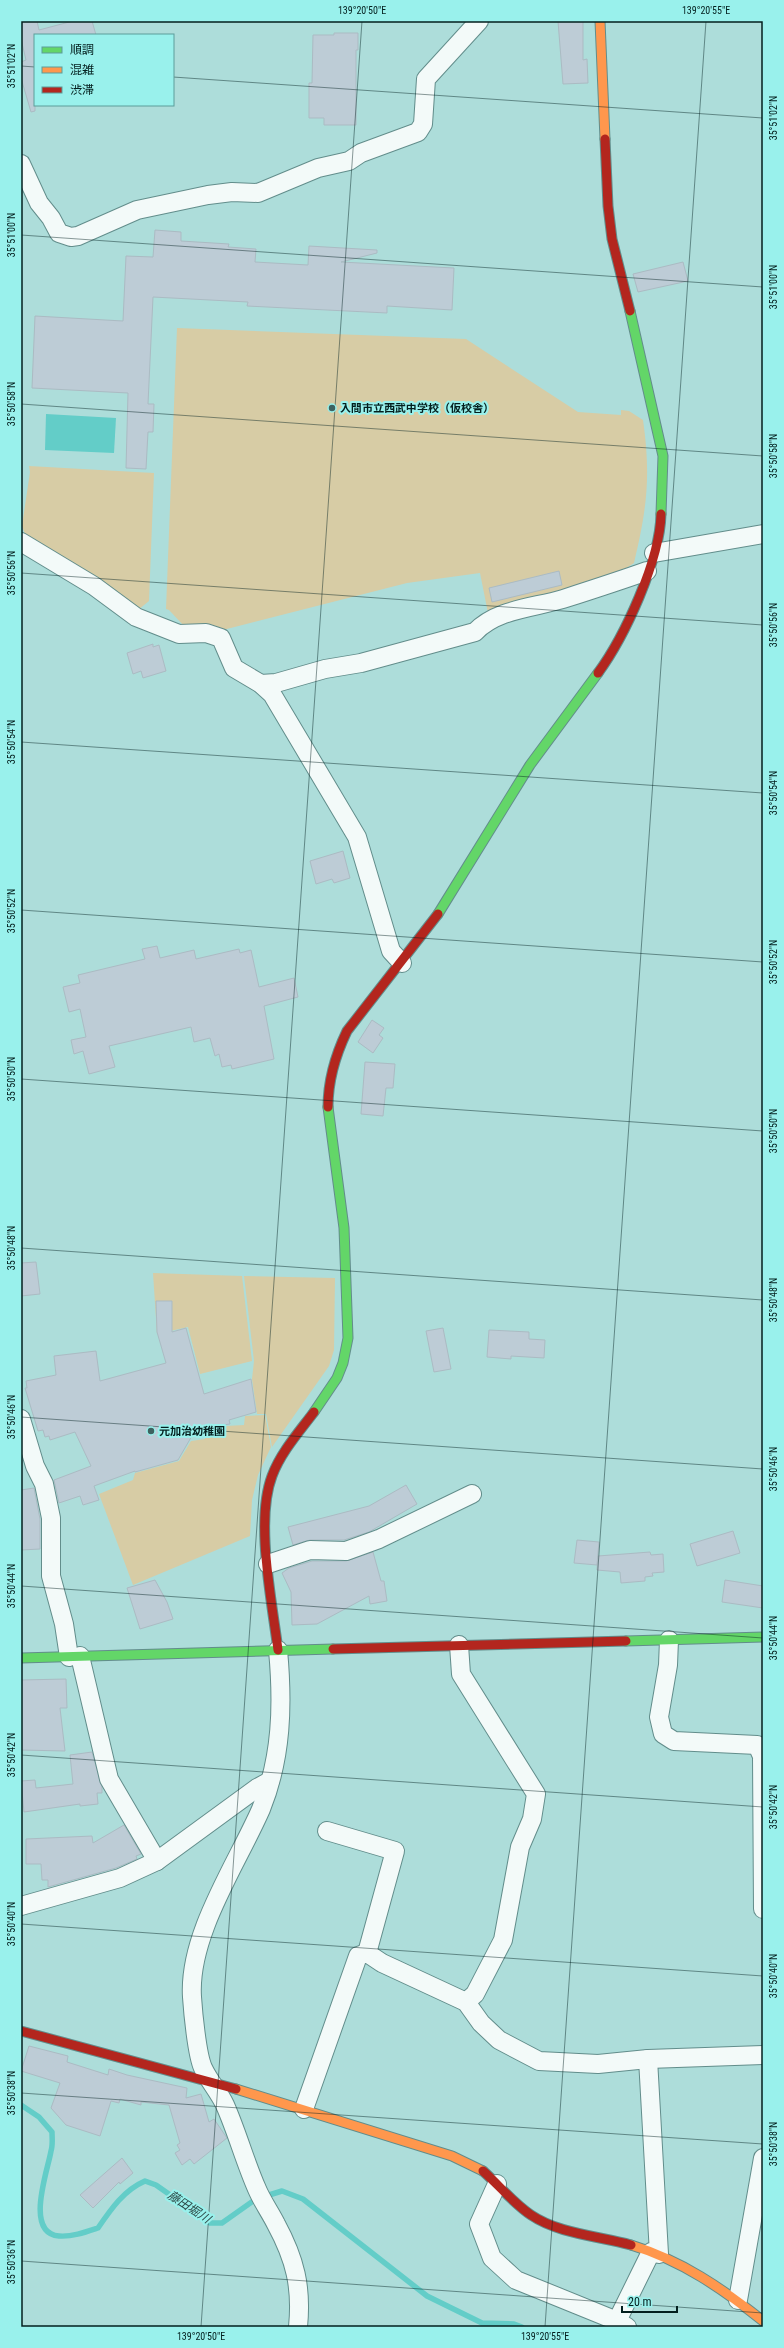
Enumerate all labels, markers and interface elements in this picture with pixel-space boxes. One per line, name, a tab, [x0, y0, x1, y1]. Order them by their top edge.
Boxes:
text: 139°20'50"E	[338, 5, 386, 16]
text: 139°20'55"E	[682, 5, 730, 16]
legend	[34, 34, 174, 106]
text: 順調	[70, 43, 94, 57]
text: 35°51'02"N	[6, 44, 17, 88]
text: 混雑	[70, 63, 94, 77]
text: 渋滞	[70, 83, 94, 97]
text: 35°51'02"N	[768, 96, 779, 140]
text: 35°51'00"N	[6, 213, 17, 257]
text: 35°51'00"N	[768, 265, 779, 309]
text: 35°50'58"N	[6, 382, 17, 426]
place label: 入間市立西武中学校（仮校舎）	[340, 402, 494, 415]
marker: 入間市立西武中学校（仮校舎）	[327, 403, 337, 413]
text: 35°50'58"N	[768, 434, 779, 478]
text: 35°50'56"N	[6, 551, 17, 595]
text: 35°50'56"N	[768, 603, 779, 647]
text: 35°50'54"N	[6, 720, 17, 764]
text: 35°50'54"N	[768, 771, 779, 815]
text: 35°50'52"N	[6, 889, 17, 933]
text: 35°50'52"N	[768, 940, 779, 984]
text: 35°50'50"N	[6, 1057, 17, 1101]
text: 35°50'50"N	[768, 1109, 779, 1153]
text: 35°50'48"N	[6, 1226, 17, 1270]
text: 35°50'48"N	[768, 1278, 779, 1322]
text: 35°50'46"N	[6, 1395, 17, 1439]
place label: 元加治幼稚園	[159, 1425, 225, 1438]
marker: 元加治幼稚園	[146, 1426, 156, 1436]
text: 35°50'46"N	[768, 1447, 779, 1491]
text: 35°50'44"N	[6, 1564, 17, 1608]
text: 35°50'44"N	[768, 1616, 779, 1660]
text: 35°50'42"N	[6, 1733, 17, 1777]
text: 35°50'42"N	[768, 1785, 779, 1829]
text: 35°50'40"N	[6, 1902, 17, 1946]
text: 35°50'40"N	[768, 1954, 779, 1998]
text: 35°50'38"N	[6, 2071, 17, 2115]
text: 35°50'38"N	[768, 2122, 779, 2166]
water label: 藤田堀川	[165, 2188, 215, 2227]
text: 35°50'36"N	[6, 2240, 17, 2284]
scale bar	[622, 2288, 677, 2314]
text: 20 m	[628, 2295, 652, 2309]
text: 139°20'50"E	[177, 2331, 225, 2342]
text: 139°20'55"E	[521, 2331, 569, 2342]

